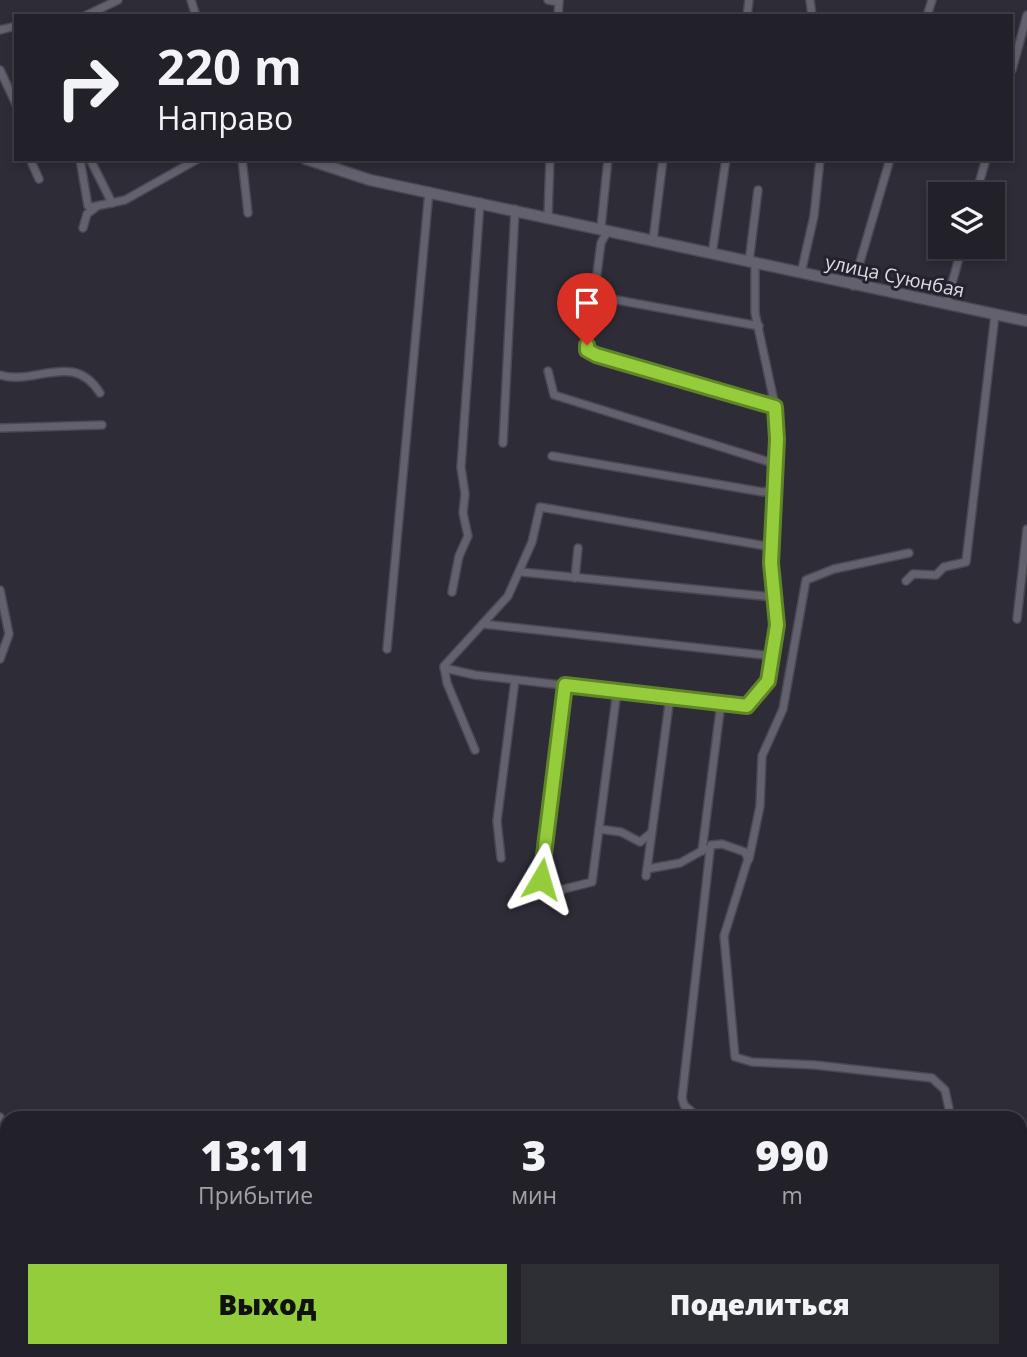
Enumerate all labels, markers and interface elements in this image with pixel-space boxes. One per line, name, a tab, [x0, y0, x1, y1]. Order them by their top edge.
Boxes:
text: 220 m	[157, 33, 302, 99]
icon: right	[42, 42, 133, 133]
text: Направо	[157, 96, 293, 139]
map controls	[928, 182, 1005, 259]
button: layers	[928, 182, 1005, 259]
street label: улица Суюнбая	[823, 249, 967, 303]
pin	[557, 273, 617, 345]
icon: arrive	[568, 284, 606, 322]
position arrow	[504, 842, 578, 916]
text: 13:11	[200, 1126, 311, 1183]
text: 3	[522, 1126, 546, 1183]
text: 990	[755, 1126, 829, 1183]
text: Прибытие	[198, 1179, 313, 1211]
text: мин	[511, 1179, 557, 1211]
text: m	[781, 1179, 803, 1211]
button: Выход	[28, 1264, 507, 1344]
button: Поделиться	[521, 1264, 999, 1344]

